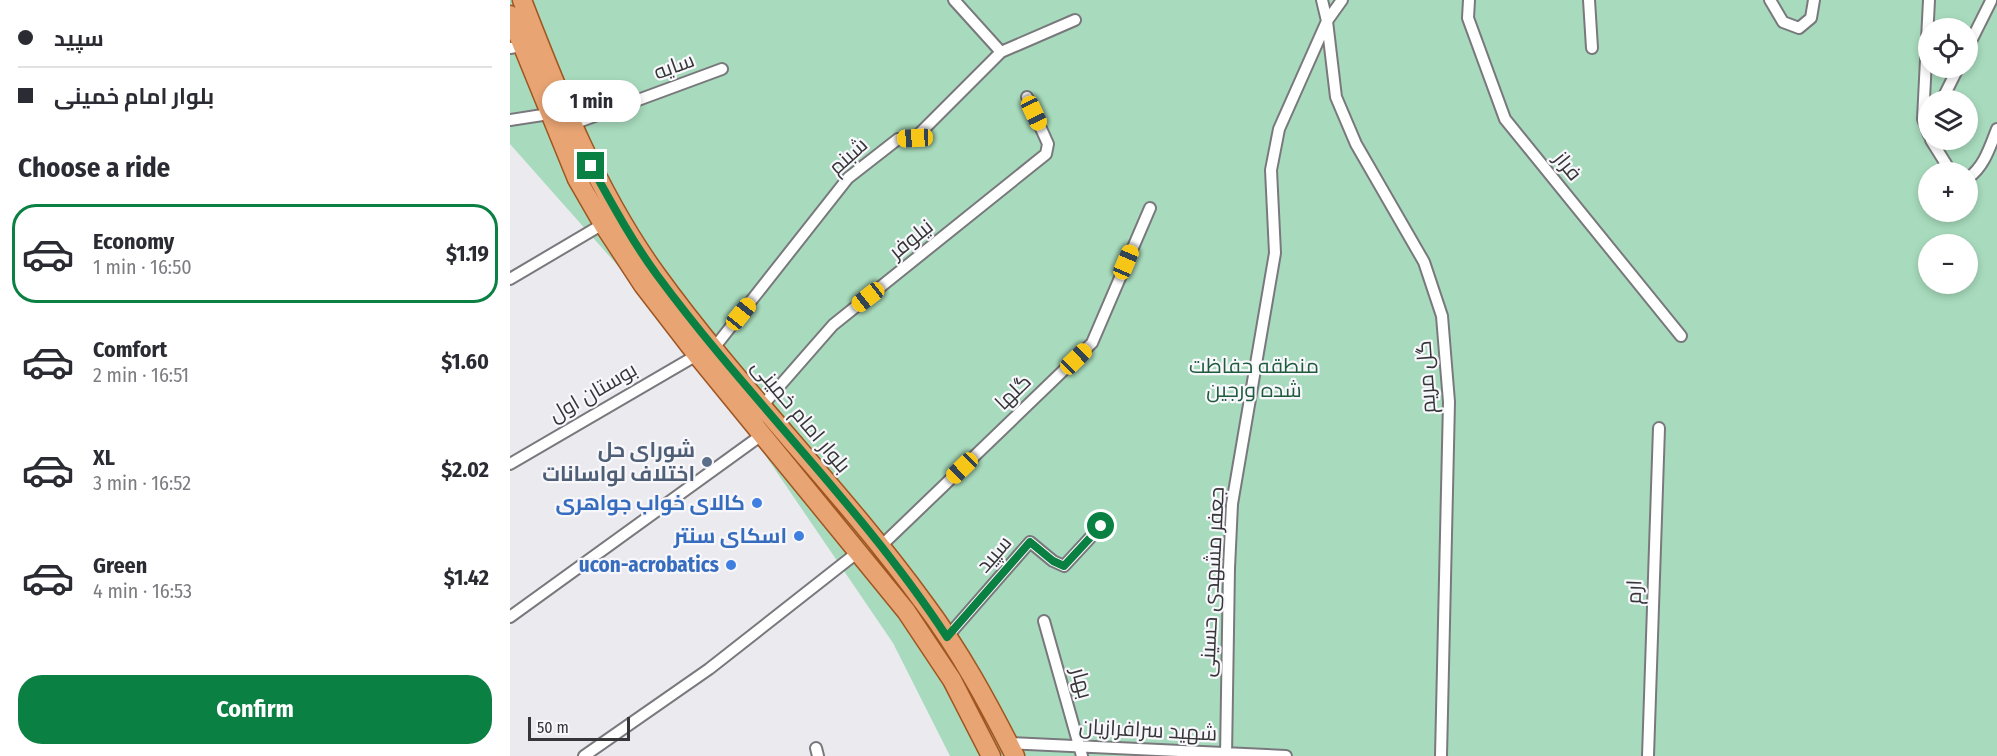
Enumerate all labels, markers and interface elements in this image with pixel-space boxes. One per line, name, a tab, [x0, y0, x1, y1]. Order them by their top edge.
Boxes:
map controls	[1918, 18, 1978, 294]
button: locate	[1918, 18, 1978, 78]
text: سپید	[54, 25, 104, 52]
street label: سایه	[650, 47, 698, 85]
callout: 1 min	[542, 79, 640, 121]
text: بلوار امام خمینی	[54, 83, 214, 110]
text: 1 min	[570, 89, 613, 113]
button: layers	[1918, 90, 1978, 150]
car	[1018, 93, 1050, 133]
car	[897, 128, 933, 148]
street label: شبنم	[823, 132, 874, 181]
street label: فراز	[1548, 145, 1588, 186]
text: Choose a ride	[18, 152, 170, 184]
route end	[577, 152, 604, 179]
button: +	[1918, 162, 1978, 222]
street label: نیلوفر	[883, 213, 938, 265]
icon: car	[21, 227, 75, 281]
text: Economy	[93, 228, 174, 255]
button: −	[1918, 234, 1978, 294]
text: $1.19	[446, 240, 489, 267]
car	[1111, 242, 1141, 282]
text: 1 min · 16:50	[93, 255, 192, 279]
car	[848, 279, 888, 315]
car	[723, 294, 759, 334]
icon: car	[21, 335, 75, 389]
text: Comfort	[93, 336, 167, 363]
car	[1057, 340, 1095, 378]
street label: گل مریم	[1410, 340, 1443, 414]
text: $1.60	[441, 348, 489, 375]
park label: منطقه حفاظت شده ورجین	[1189, 353, 1319, 403]
street label: بلوار امام خمینی	[745, 354, 856, 479]
street label: بوستان اول	[544, 356, 642, 428]
text: 2 min · 16:51	[93, 363, 189, 387]
street label: گلها	[989, 369, 1037, 415]
place label: شورای حل اختلاف لواسانات	[542, 437, 695, 487]
icon: car	[21, 443, 75, 497]
text: XL	[93, 444, 115, 471]
car	[943, 449, 981, 487]
marker: شورای حل اختلاف لواسانات	[700, 455, 714, 469]
text: $2.02	[441, 456, 489, 483]
text: 3 min · 16:52	[93, 471, 191, 495]
street label: جعفر مشهدی حسینی	[1194, 486, 1230, 678]
place label: کالای خواب جواهری	[555, 490, 745, 516]
marker: کالای خواب جواهری	[750, 496, 764, 510]
route start	[1087, 512, 1114, 539]
place label: اسکای سنتر	[673, 523, 787, 549]
marker: اسکای سنتر	[792, 529, 806, 543]
street label: سپید	[971, 530, 1017, 578]
icon: car	[21, 551, 75, 605]
text: Green	[93, 552, 147, 579]
place label: ucon-acrobatics	[579, 552, 719, 578]
marker: ucon-acrobatics	[724, 558, 738, 572]
text: $1.42	[444, 564, 489, 591]
text: 4 min · 16:53	[93, 579, 192, 603]
street label: ارم	[1621, 579, 1648, 605]
street label: بهار	[1065, 664, 1099, 701]
button: Confirm	[18, 675, 492, 744]
street label: شهید سرافرازیان	[1078, 713, 1218, 747]
scale bar	[528, 714, 630, 742]
text: 50 m	[537, 718, 569, 737]

